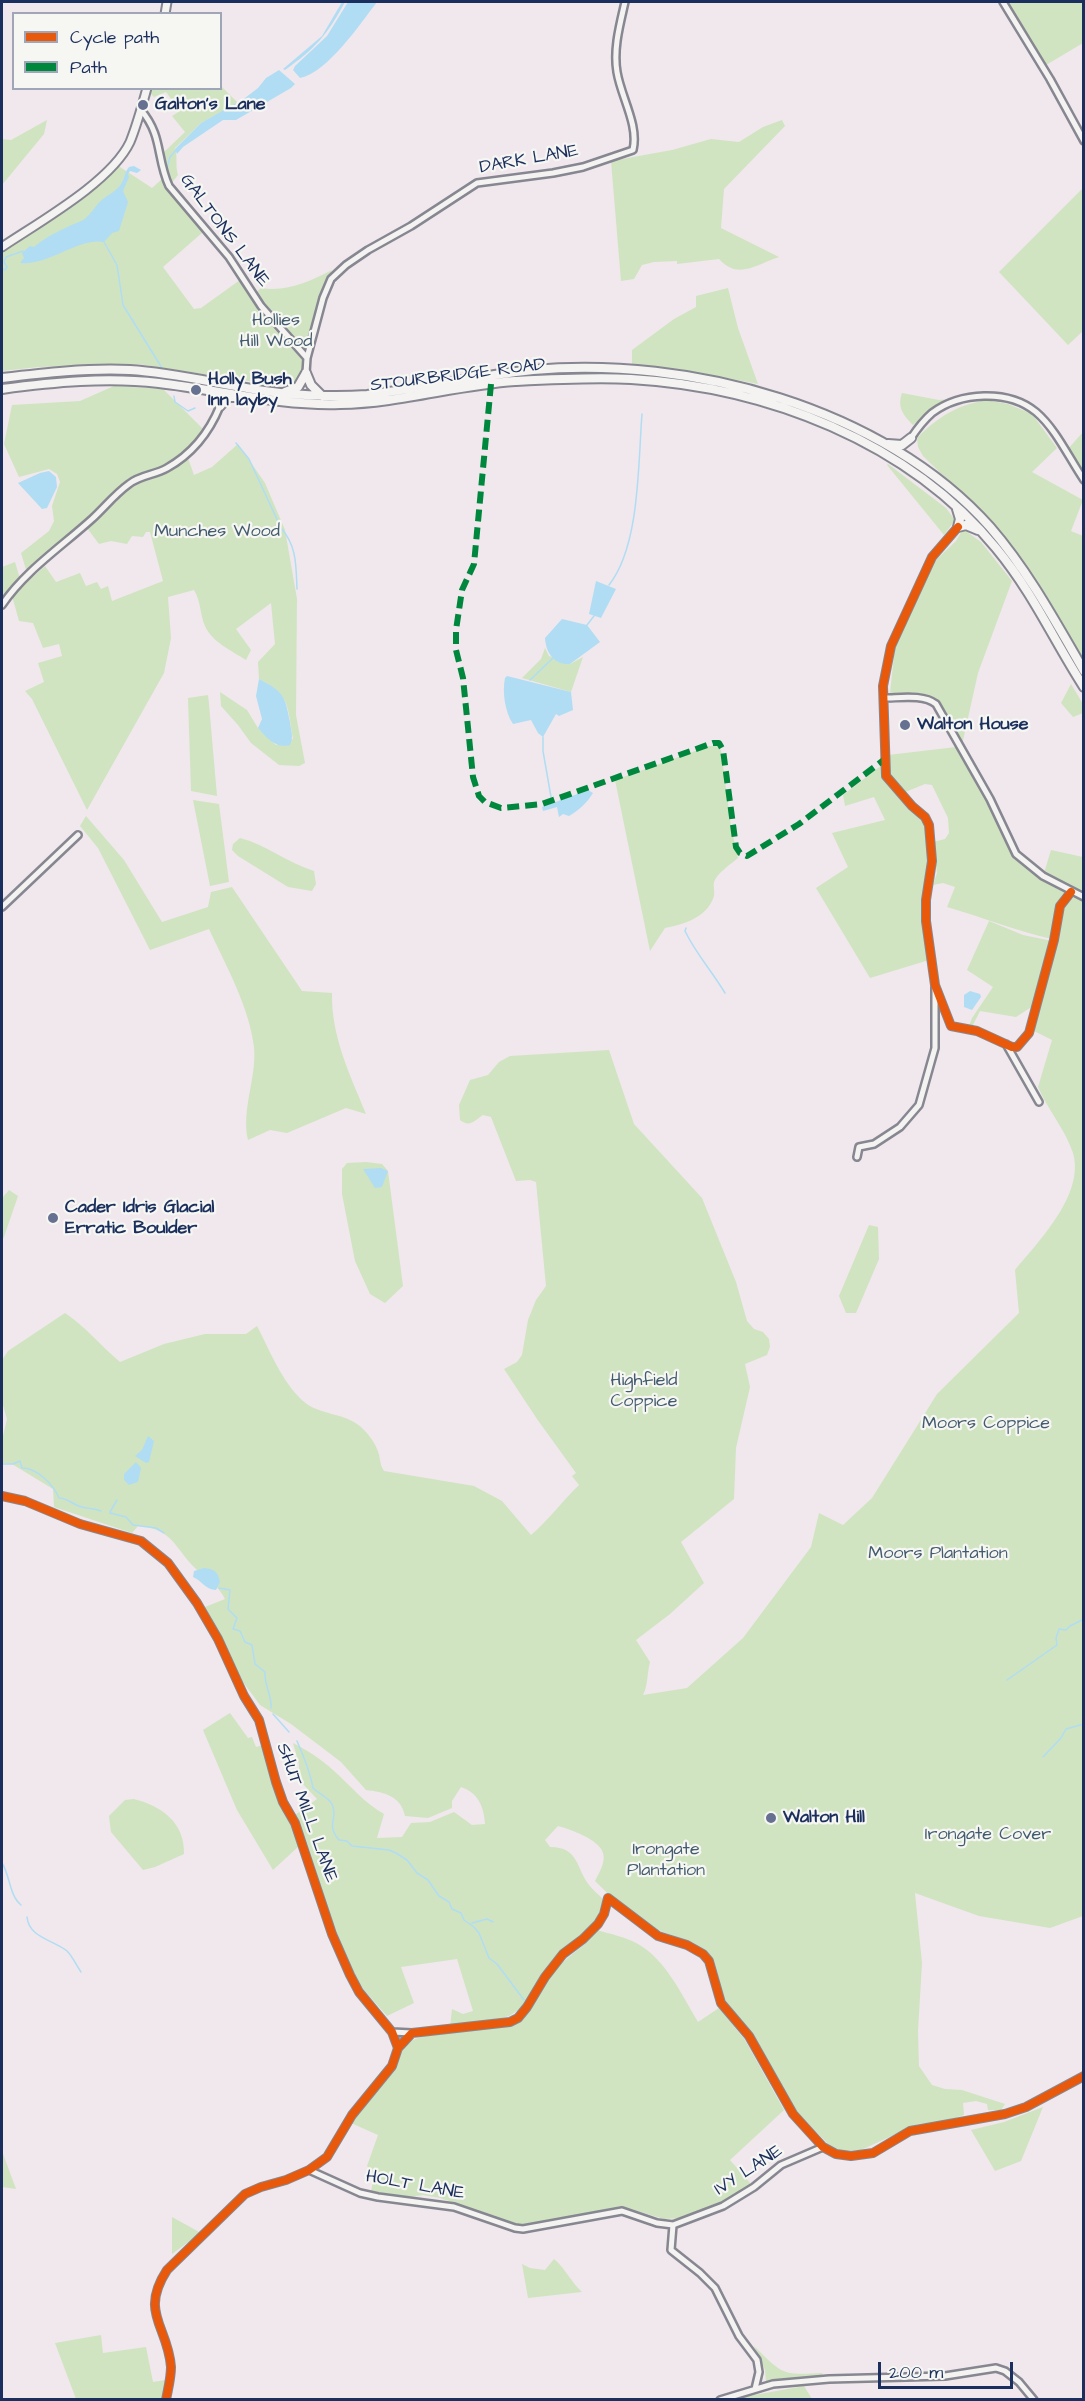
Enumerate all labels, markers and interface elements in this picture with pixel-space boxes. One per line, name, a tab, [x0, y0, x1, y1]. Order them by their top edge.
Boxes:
legend	[12, 12, 222, 90]
text: Cycle path	[70, 25, 159, 50]
text: Path	[70, 55, 107, 80]
place label: Galton's Lane	[155, 94, 265, 116]
marker: Galton's Lane	[136, 98, 150, 112]
street label: DARK LANE	[478, 141, 580, 179]
street label: GALTONS LANE	[175, 170, 273, 292]
park label: Hollies Hill Wood	[240, 310, 312, 352]
street label: STOURBRIDGE ROAD	[369, 355, 547, 397]
place label: Holly Bush Inn layby	[208, 369, 292, 412]
marker: Holly Bush Inn layby	[189, 383, 203, 397]
park label: Munches Wood	[154, 521, 280, 543]
place label: Walton House	[917, 714, 1028, 736]
marker: Walton House	[898, 718, 912, 732]
place label: Cader Idris Glacial Erratic Boulder	[65, 1197, 214, 1240]
marker: Cader Idris Glacial Erratic Boulder	[46, 1211, 60, 1225]
park label: Highfield Coppice	[610, 1370, 678, 1412]
park label: Moors Coppice	[922, 1413, 1050, 1435]
park label: Moors Plantation	[868, 1543, 1008, 1565]
street label: SHUT MILL LANE	[271, 1740, 341, 1886]
place label: Walton Hill	[783, 1807, 865, 1829]
marker: Walton Hill	[764, 1811, 778, 1825]
park label: Irongate Cover	[925, 1824, 1051, 1846]
park label: Irongate Plantation	[627, 1839, 705, 1882]
street label: IVY LANE	[711, 2141, 787, 2201]
street label: HOLT LANE	[364, 2167, 466, 2205]
scale bar	[881, 2350, 1016, 2388]
text: 200 m	[889, 2360, 943, 2385]

